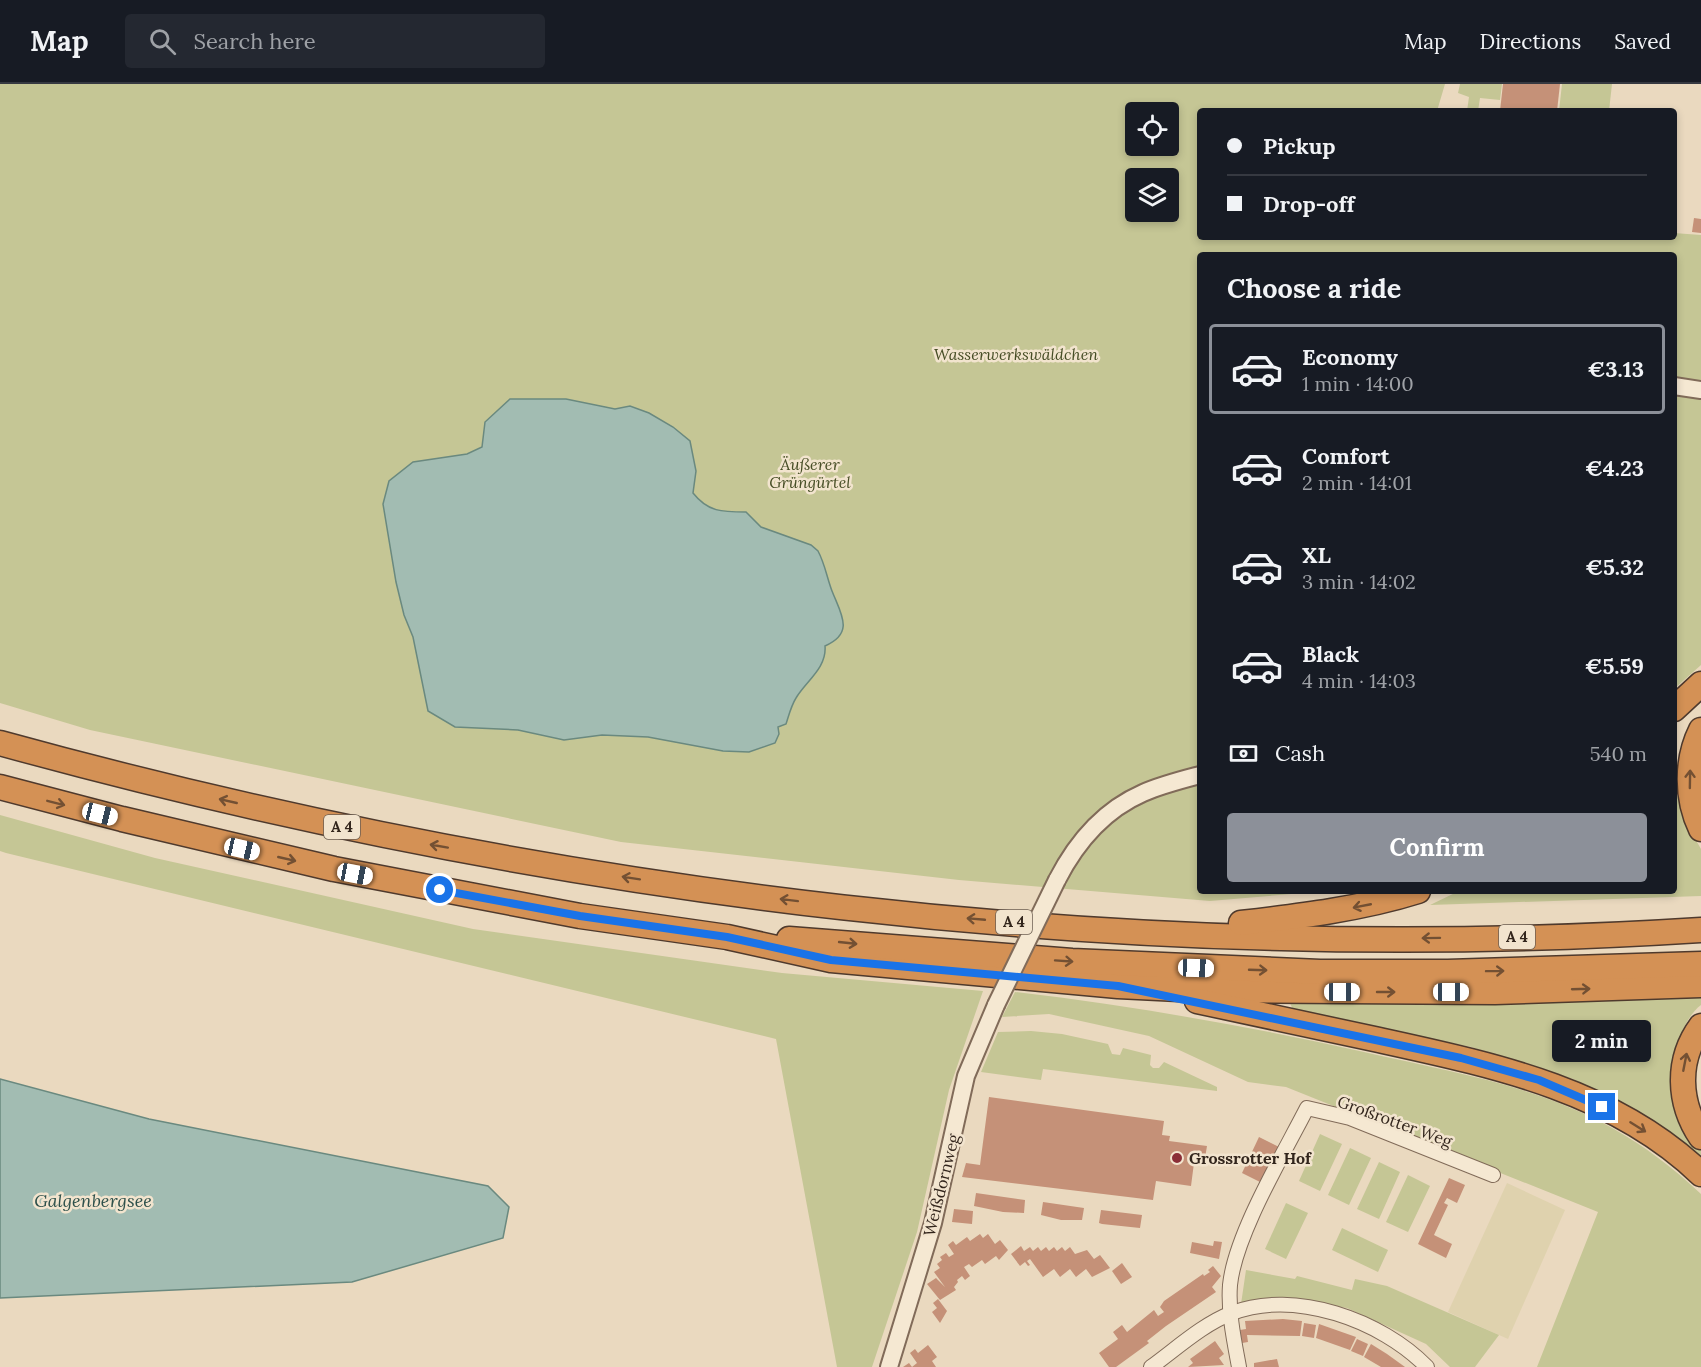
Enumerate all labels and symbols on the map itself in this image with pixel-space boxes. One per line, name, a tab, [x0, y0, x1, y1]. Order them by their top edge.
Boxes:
park label: Wasserwerkswäldchen	[934, 344, 1098, 364]
park label: Äußerer Grüngürtel	[769, 454, 851, 492]
one-way arrow	[1684, 770, 1696, 790]
one-way arrow	[218, 795, 237, 807]
one-way arrow	[47, 797, 66, 809]
car	[80, 801, 120, 827]
road number: A 4	[324, 815, 360, 839]
car	[222, 836, 262, 862]
one-way arrow	[430, 840, 449, 851]
one-way arrow	[277, 853, 296, 865]
car	[336, 862, 374, 886]
one-way arrow	[622, 873, 642, 884]
route start	[426, 876, 453, 903]
one-way arrow	[779, 894, 799, 905]
one-way arrow	[1353, 901, 1372, 912]
road number: A 4	[996, 910, 1032, 934]
one-way arrow	[967, 913, 987, 924]
road number: A 4	[1499, 925, 1535, 949]
one-way arrow	[1422, 932, 1442, 944]
one-way arrow	[838, 938, 858, 949]
one-way arrow	[1053, 955, 1073, 966]
car	[1178, 958, 1214, 978]
one-way arrow	[1248, 964, 1268, 976]
one-way arrow	[1485, 965, 1505, 977]
car	[1324, 983, 1360, 1001]
car	[1433, 983, 1469, 1001]
one-way arrow	[1571, 983, 1591, 995]
one-way arrow	[1376, 986, 1396, 998]
callout: 2 min	[1552, 1020, 1652, 1062]
one-way arrow	[1680, 1053, 1691, 1072]
street label: Großrotter Weg	[1335, 1091, 1456, 1151]
route end	[1588, 1093, 1615, 1120]
one-way arrow	[1629, 1121, 1646, 1133]
street label: Weißdornweg	[919, 1131, 964, 1238]
place label: Grossrotter Hof	[1189, 1148, 1312, 1168]
marker: Grossrotter Hof	[1170, 1151, 1184, 1165]
water label: Galgenbergsee	[34, 1189, 152, 1212]

